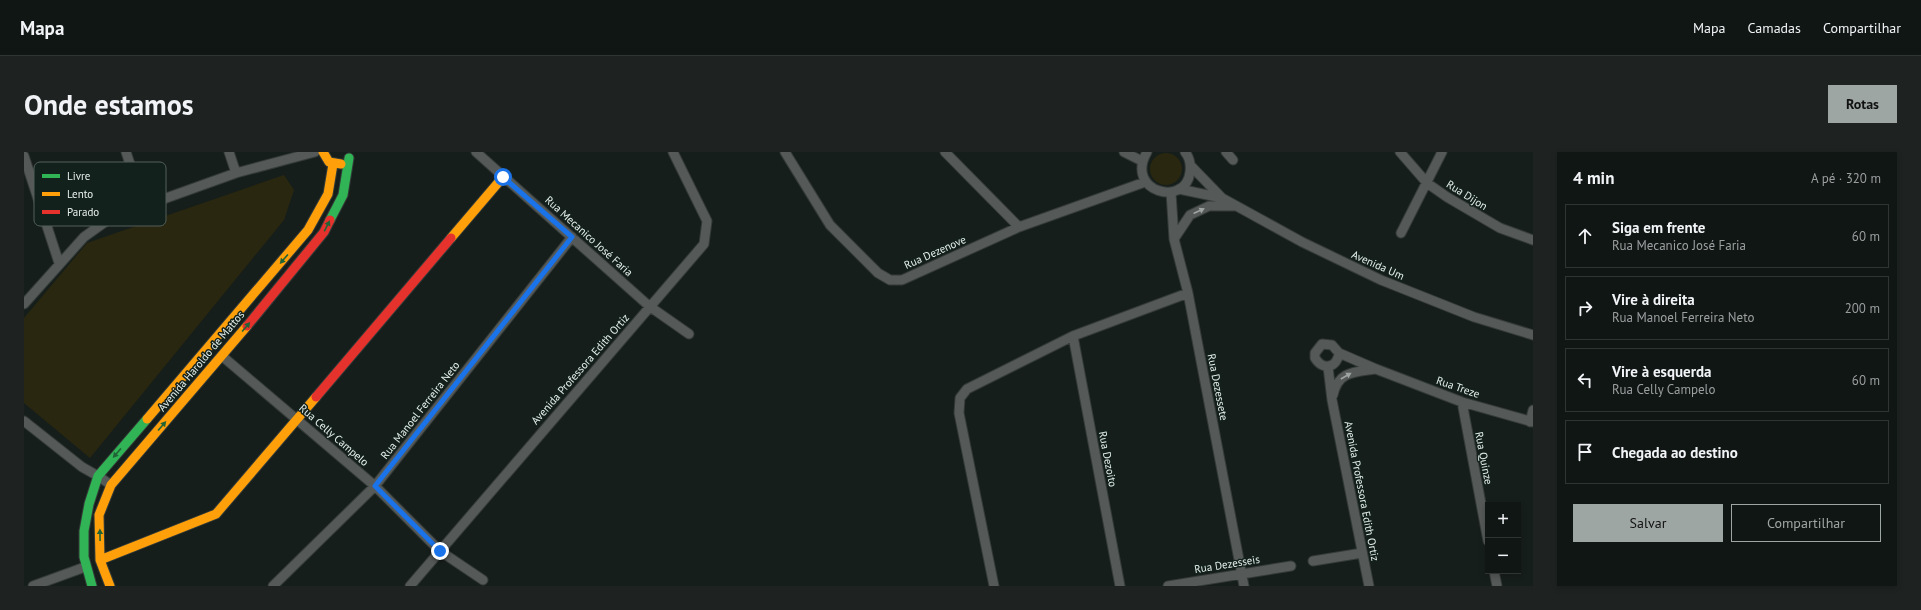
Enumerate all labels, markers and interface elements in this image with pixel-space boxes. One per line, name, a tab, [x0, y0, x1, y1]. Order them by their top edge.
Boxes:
text: Mapa	[20, 16, 64, 40]
text: Mapa	[1693, 19, 1726, 37]
text: Camadas	[1748, 19, 1801, 37]
text: Compartilhar	[1823, 19, 1901, 37]
button: Rotas	[1828, 85, 1897, 123]
text: Onde estamos	[24, 86, 194, 123]
legend	[34, 162, 166, 226]
text: 4 min	[1573, 167, 1614, 189]
route start	[494, 168, 512, 186]
text: Livre	[67, 169, 91, 183]
text: A pé · 320 m	[1811, 170, 1881, 187]
street label: Rua Dijon	[1444, 177, 1490, 213]
text: Lento	[67, 187, 93, 201]
street label: Rua Mecanico José Faria	[542, 193, 636, 279]
text: Parado	[67, 205, 99, 219]
one-way arrow	[1193, 208, 1204, 214]
text: Siga em frente	[1612, 218, 1705, 237]
one-way arrow	[324, 220, 330, 231]
icon: ahead	[1574, 225, 1596, 247]
text: 60 m	[1852, 228, 1880, 245]
street label: Rua Dezenove	[902, 232, 969, 272]
text: Rua Mecanico José Faria	[1612, 237, 1746, 254]
street label: Avenida Um	[1349, 247, 1407, 283]
one-way arrow	[279, 253, 288, 264]
text: Vire à direita	[1612, 290, 1695, 309]
icon: right	[1574, 297, 1596, 319]
text: 200 m	[1845, 300, 1880, 317]
street label: Avenida Haroldo de Mattos	[155, 308, 247, 414]
text: Rua Manoel Ferreira Neto	[1612, 309, 1754, 326]
street label: Avenida Professora Edith Ortiz	[528, 311, 632, 427]
one-way arrow	[241, 321, 250, 332]
street label: Rua Dezessete	[1205, 352, 1231, 422]
street label: Rua Manoel Ferreira Neto	[377, 358, 463, 462]
text: Vire à esquerda	[1612, 362, 1711, 381]
icon: left	[1574, 369, 1596, 391]
one-way arrow	[1341, 372, 1352, 379]
text: 60 m	[1852, 372, 1880, 389]
street label: Rua Treze	[1434, 373, 1482, 401]
text: Rua Celly Campelo	[1612, 381, 1715, 398]
street label: Rua Celly Campelo	[296, 401, 372, 469]
one-way arrow	[157, 420, 166, 431]
street label: Avenida Professora Edith Ortiz	[1342, 420, 1382, 562]
street label: Rua Dezoito	[1096, 430, 1120, 488]
street label: Rua Quinze	[1472, 430, 1496, 486]
icon: arrive	[1574, 441, 1596, 463]
text: Chegada ao destino	[1612, 443, 1738, 462]
one-way arrow	[113, 448, 122, 459]
map controls	[1485, 502, 1521, 574]
button: +	[1485, 502, 1521, 538]
button: Salvar	[1573, 504, 1723, 542]
button: Compartilhar	[1731, 504, 1881, 542]
one-way arrow	[96, 529, 103, 541]
button: −	[1485, 538, 1521, 574]
route end	[431, 542, 449, 560]
street label: Rua Dezesseis	[1193, 552, 1261, 576]

